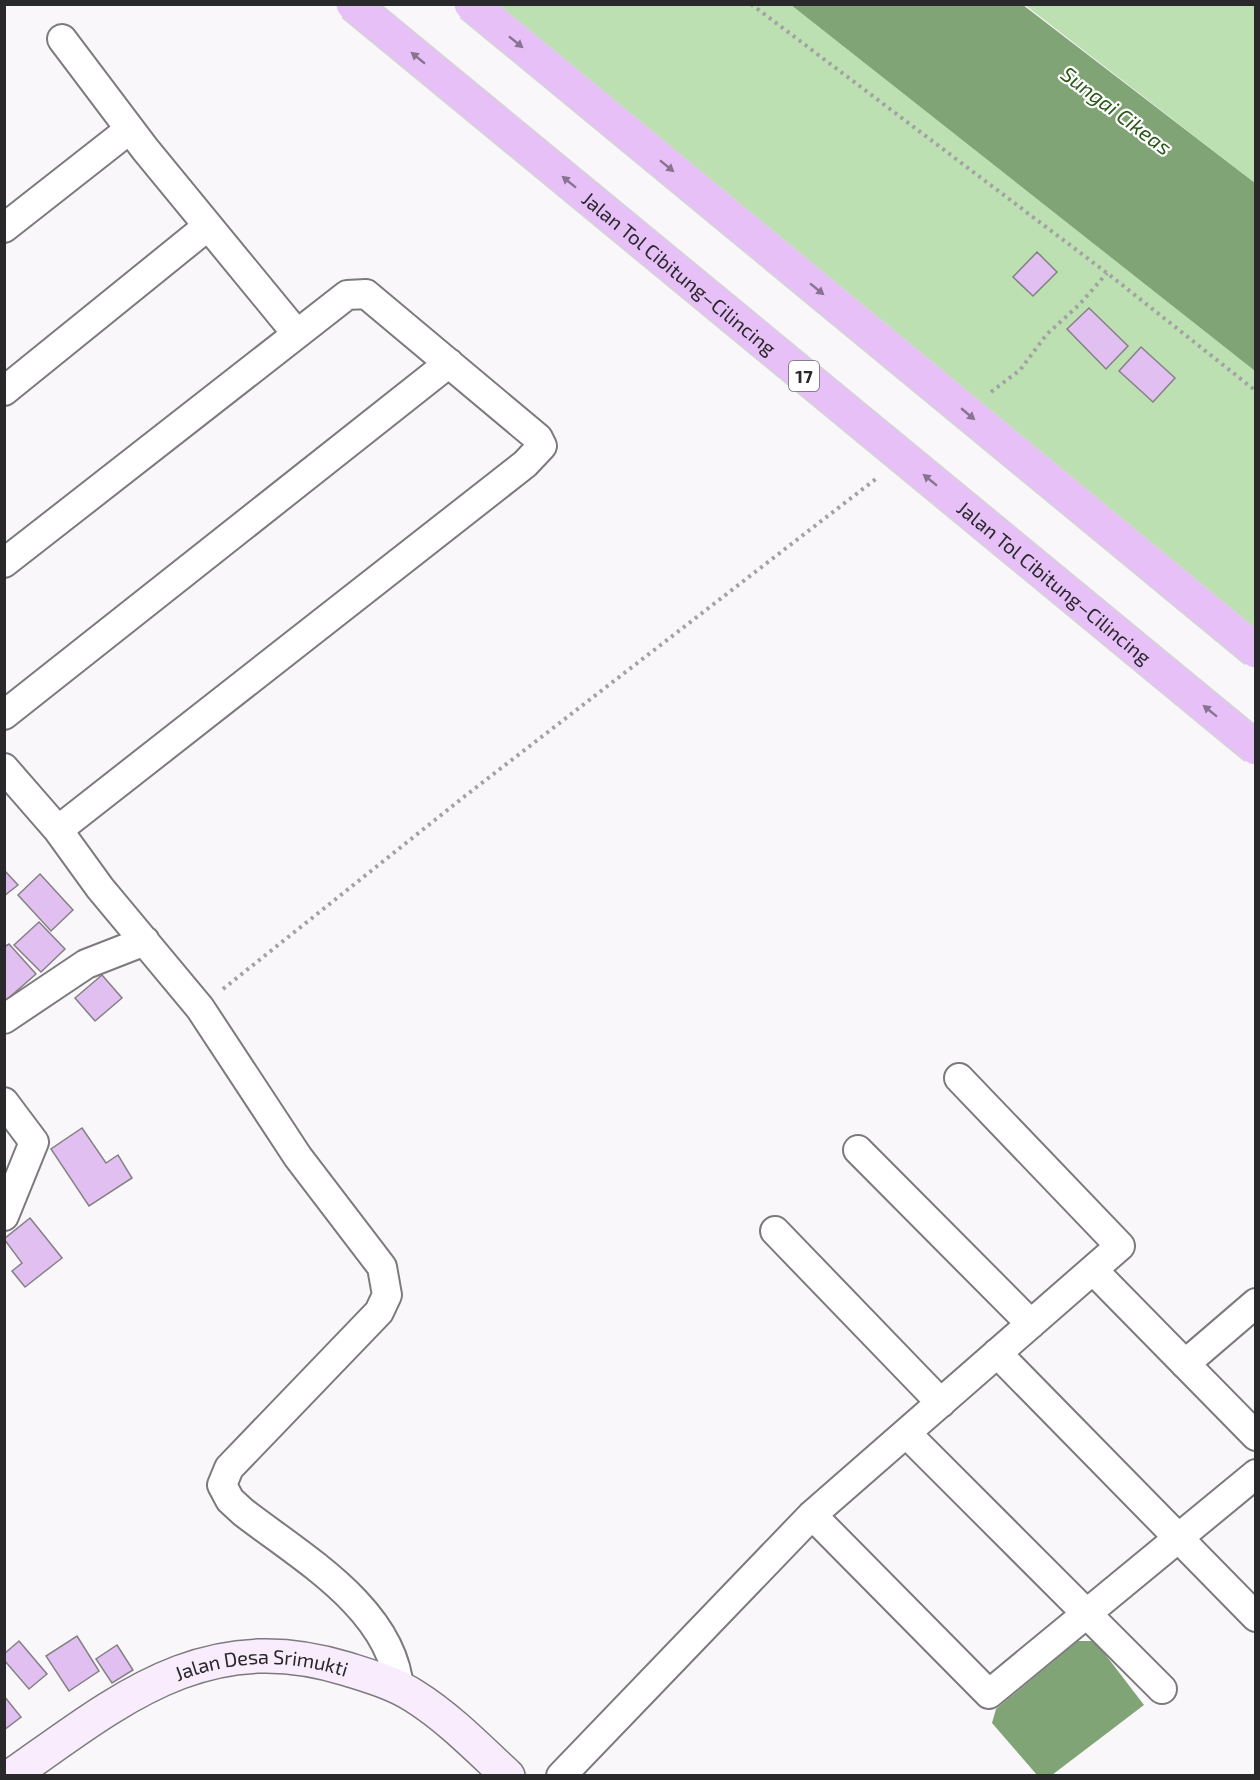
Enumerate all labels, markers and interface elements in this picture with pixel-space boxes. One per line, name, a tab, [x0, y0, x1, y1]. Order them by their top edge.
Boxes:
one-way arrow	[508, 35, 524, 48]
one-way arrow	[411, 53, 426, 65]
water label: Sungai Cikeas	[1057, 60, 1177, 160]
one-way arrow	[659, 159, 674, 171]
one-way arrow	[561, 176, 577, 189]
street label: Jalan Tol Cibitung–Cilincing	[578, 186, 781, 360]
one-way arrow	[809, 283, 825, 296]
road number: 17	[789, 361, 819, 391]
one-way arrow	[960, 407, 975, 419]
one-way arrow	[923, 474, 938, 487]
street label: Jalan Tol Cibitung–Cilincing	[953, 495, 1156, 669]
one-way arrow	[1202, 704, 1218, 717]
street label: Jalan Desa Srimukti	[171, 1644, 351, 1685]

